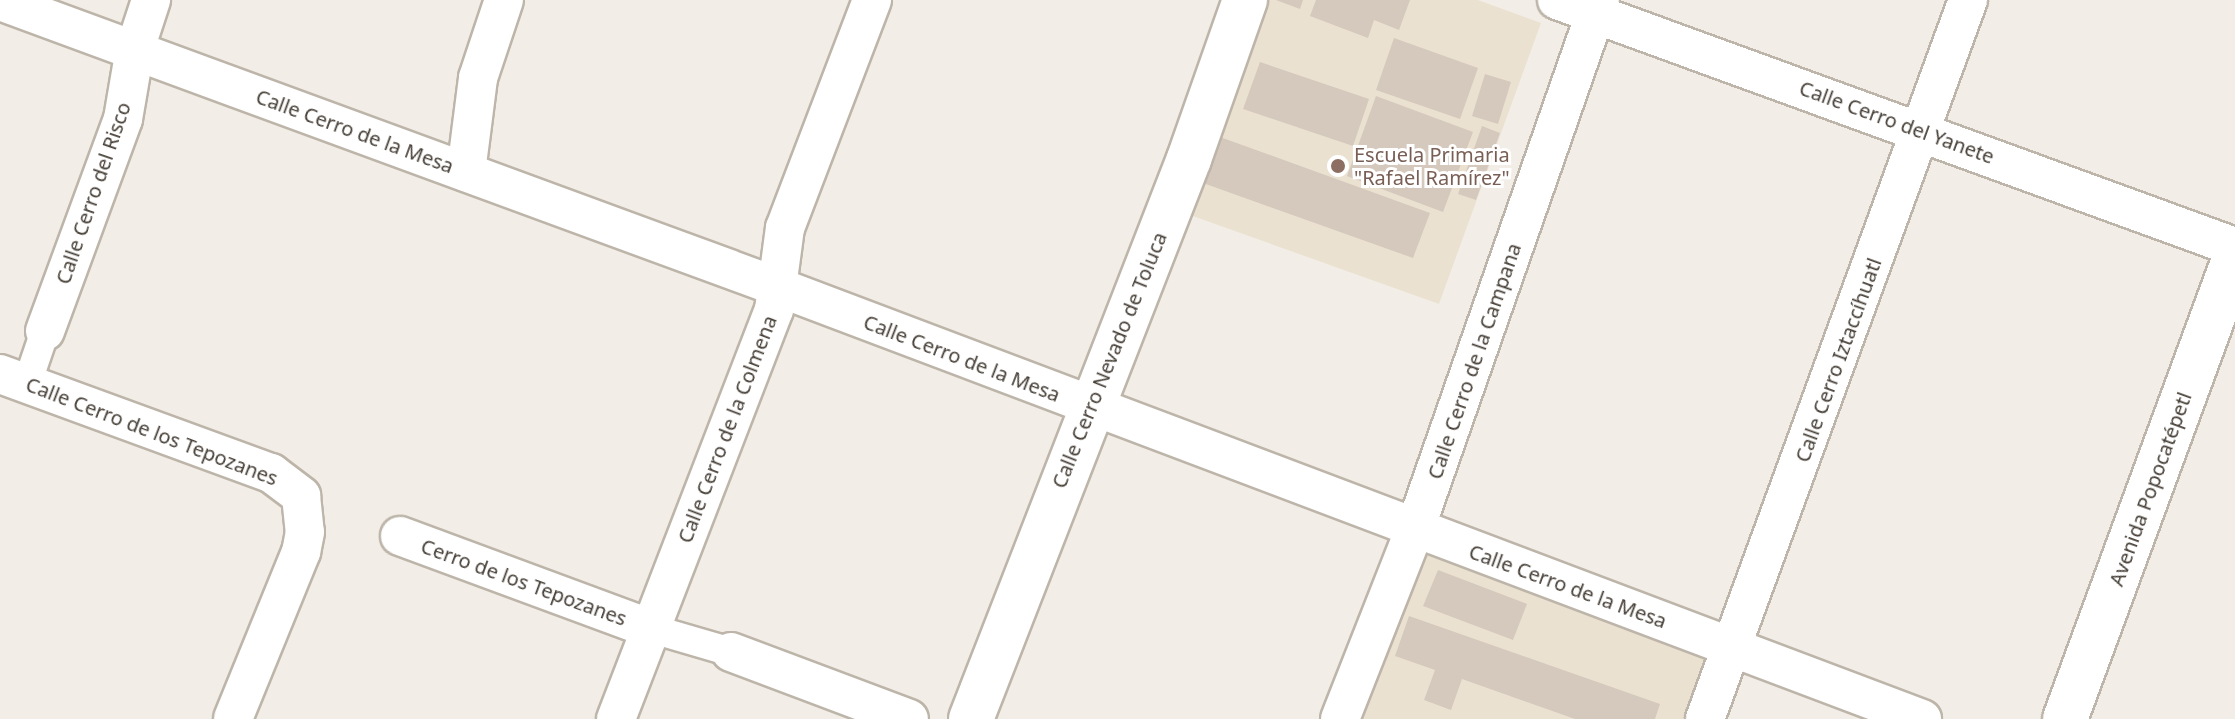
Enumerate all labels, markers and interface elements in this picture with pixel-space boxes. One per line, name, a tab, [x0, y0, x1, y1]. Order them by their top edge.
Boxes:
street label: Calle Cerro del Yanete	[1796, 76, 1998, 168]
street label: Calle Cerro de la Mesa	[253, 84, 457, 178]
street label: Calle Cerro del Risco	[51, 99, 135, 287]
place label: Escuela Primaria "Rafael Ramírez"	[1354, 142, 1510, 189]
marker: Escuela Primaria "Rafael Ramírez"	[1329, 157, 1347, 175]
street label: Calle Cerro Nevado de Toluca	[1047, 228, 1171, 492]
street label: Calle Cerro de la Campana	[1422, 240, 1526, 482]
street label: Calle Cerro Iztaccíhuatl	[1790, 255, 1886, 465]
street label: Calle Cerro de la Mesa	[860, 309, 1064, 407]
street label: Calle Cerro de la Colmena	[672, 312, 782, 546]
street label: Calle Cerro de los Tepozanes	[23, 372, 281, 490]
street label: Avenida Popocatépetl	[2104, 389, 2196, 589]
street label: Cerro de los Tepozanes	[418, 534, 630, 630]
street label: Calle Cerro de la Mesa	[1466, 539, 1670, 633]

